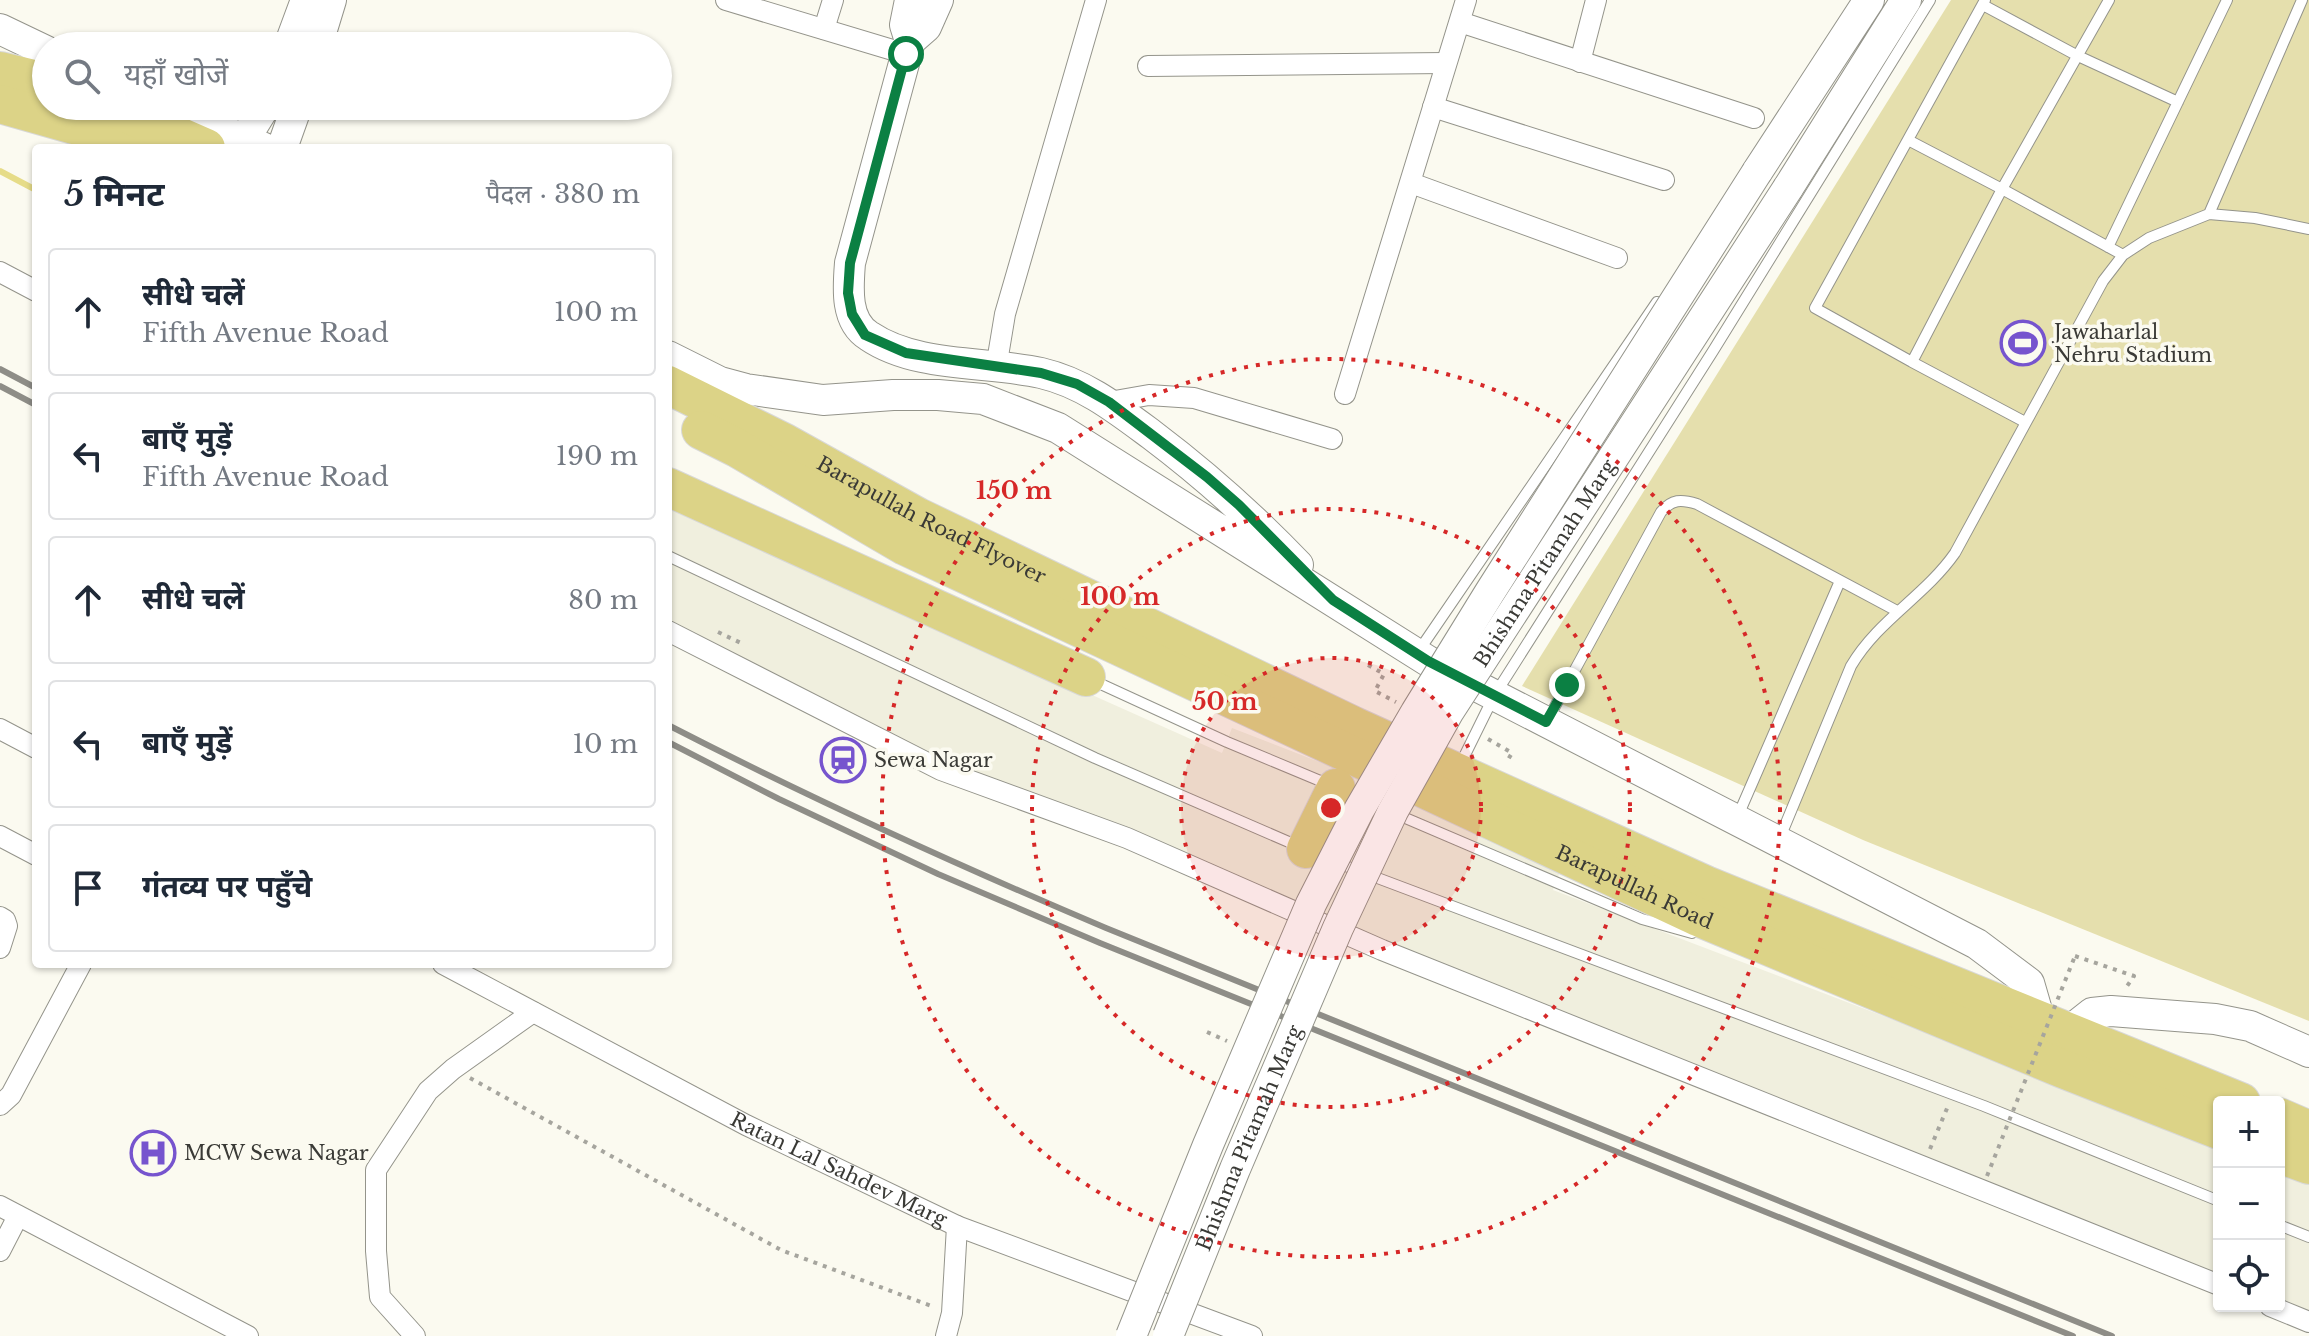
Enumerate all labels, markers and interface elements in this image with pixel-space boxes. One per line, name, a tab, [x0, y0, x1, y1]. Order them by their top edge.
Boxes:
search box	[32, 32, 672, 120]
route start	[888, 36, 924, 72]
icon: search	[60, 54, 104, 98]
text: यहाँ खोजें	[124, 56, 228, 93]
text: 5 मिनट	[64, 173, 165, 215]
text: पैदल · 380 m	[486, 178, 640, 210]
text: सीधे चलें	[142, 276, 245, 313]
icon: ahead	[66, 290, 110, 334]
text: 100 m	[554, 296, 638, 328]
text: Fifth Avenue Road	[142, 317, 389, 349]
sports icon: Jawaharlal Nehru Stadium	[1999, 319, 2047, 367]
place label: Jawaharlal Nehru Stadium	[2051, 320, 2213, 367]
text: बाएँ मुड़ें	[142, 420, 232, 457]
icon: left	[66, 434, 110, 478]
text: 190 m	[556, 440, 638, 472]
street label: Barapullah Road Flyover	[813, 451, 1050, 589]
street label: Bhishma Pitamah Marg	[1469, 454, 1621, 672]
text: Fifth Avenue Road	[142, 461, 389, 493]
text: 150 m	[976, 476, 1052, 505]
icon: ahead	[66, 578, 110, 622]
text: सीधे चलें	[142, 580, 245, 617]
text: 100 m	[1080, 582, 1160, 611]
text: 80 m	[568, 584, 638, 616]
route end	[1549, 667, 1585, 703]
text: 50 m	[1192, 687, 1258, 716]
icon: left	[66, 722, 110, 766]
text: बाएँ मुड़ें	[142, 724, 232, 761]
text: 10 m	[572, 728, 638, 760]
station icon: Sewa Nagar	[819, 736, 867, 784]
place label: Sewa Nagar	[874, 748, 993, 772]
centre of rings	[1317, 794, 1345, 822]
street label: Barapullah Road	[1552, 840, 1717, 934]
icon: arrive	[66, 866, 110, 910]
text: गंतव्य पर पहुँचे	[142, 868, 312, 905]
street label: Bhishma Pitamah Marg	[1191, 1020, 1307, 1254]
map controls	[2213, 1096, 2285, 1312]
button: +	[2213, 1096, 2285, 1168]
street label: Ratan Lal Sahdev Marg	[726, 1107, 952, 1232]
hospital icon: MCW Sewa Nagar	[129, 1129, 177, 1177]
place label: MCW Sewa Nagar	[184, 1141, 369, 1165]
button: −	[2213, 1168, 2285, 1240]
button: locate	[2213, 1240, 2285, 1312]

